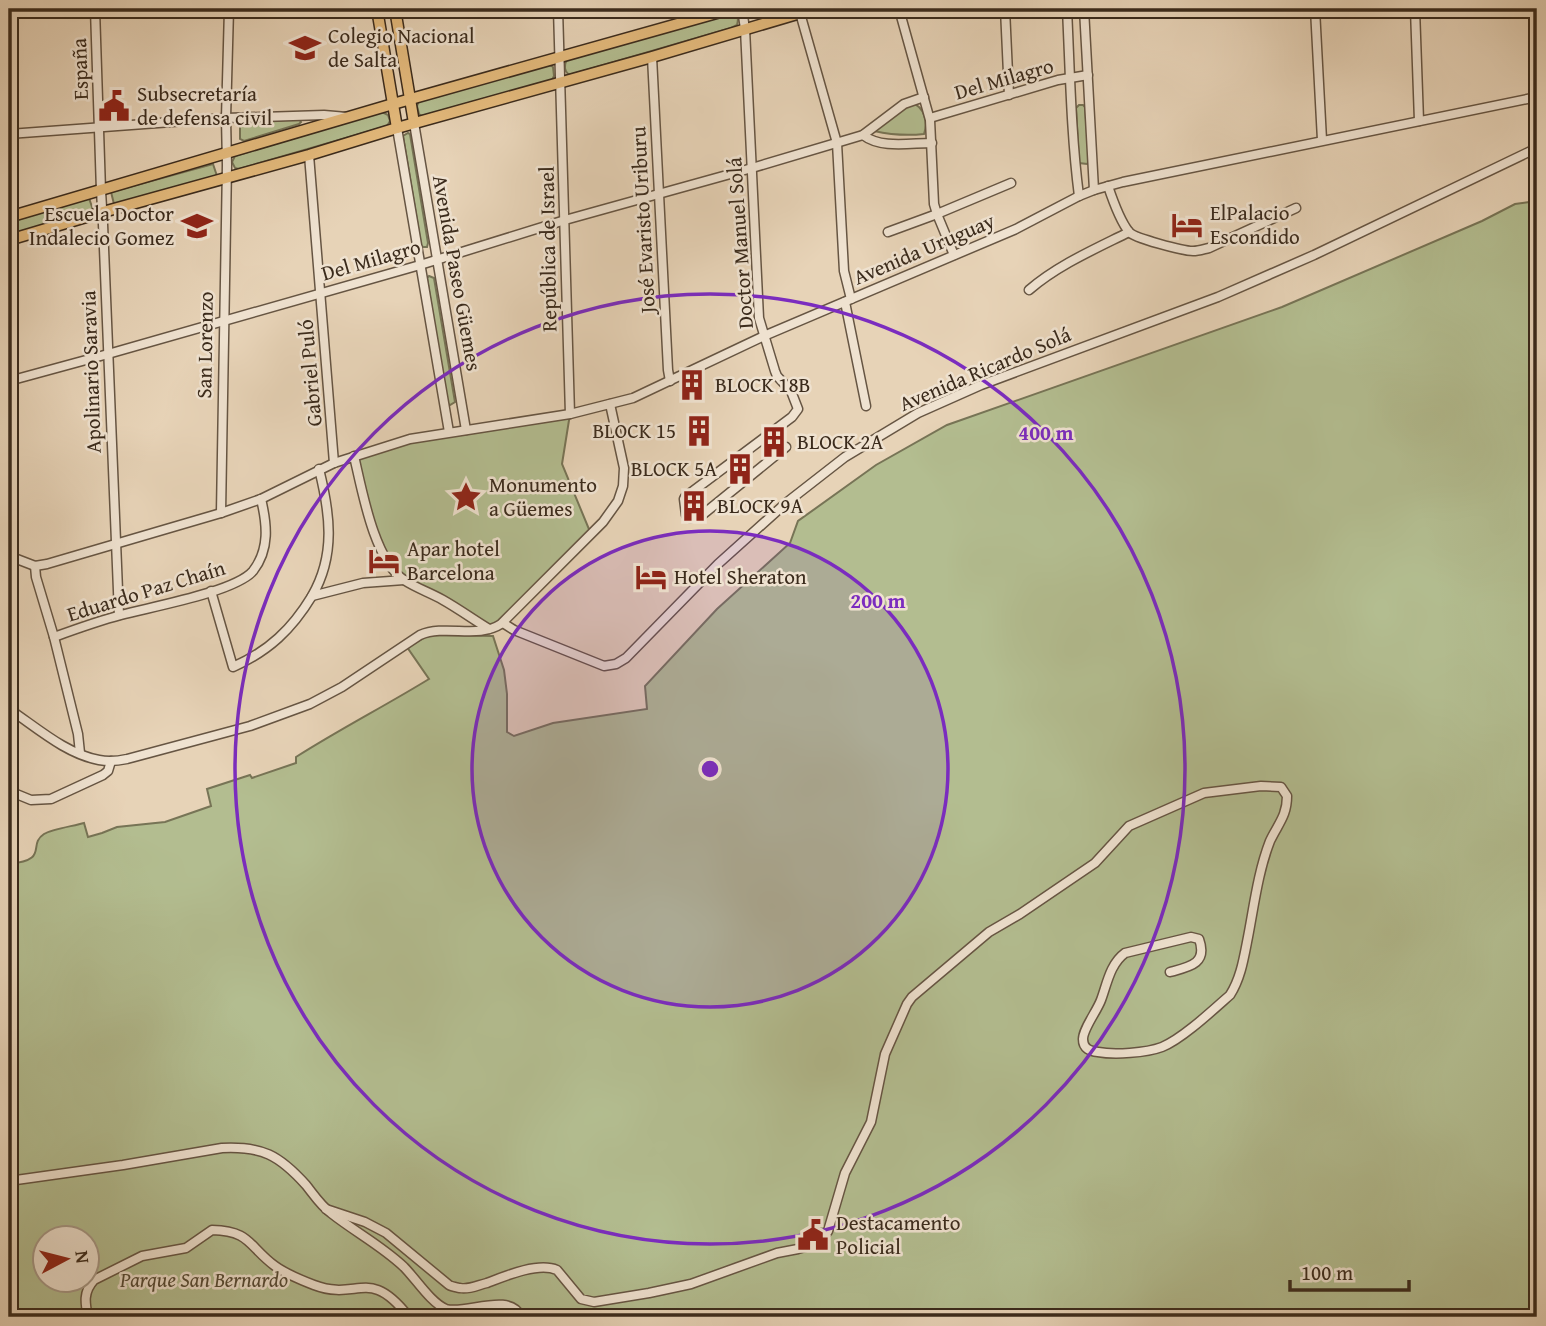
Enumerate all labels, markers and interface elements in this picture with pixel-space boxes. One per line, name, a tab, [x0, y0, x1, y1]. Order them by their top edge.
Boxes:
place label: Colegio Nacional de Salta	[328, 20, 475, 75]
school or university icon: Colegio Nacional de Salta	[288, 31, 322, 65]
street label: España	[63, 37, 96, 101]
street label: Del Milagro	[951, 50, 1057, 107]
place label: Subsecretaría de defensa civil	[137, 78, 273, 133]
public building icon: Subsecretaría de defensa civil	[97, 89, 131, 123]
street label: José Evaristo Uriburu	[622, 125, 663, 317]
street label: Doctor Manuel Solá	[718, 156, 761, 330]
street label: República de Israel	[531, 166, 564, 332]
street label: Avenida Paseo Güemes	[425, 172, 490, 373]
place label: ElPalacio Escondido	[1210, 197, 1300, 252]
place label: Escuela Doctor Indalecio Gomez	[29, 198, 174, 253]
street label: Avenida Uruguay	[848, 205, 1000, 292]
hotel icon: ElPalacio Escondido	[1170, 208, 1204, 242]
school or university icon: Escuela Doctor Indalecio Gomez	[180, 209, 214, 243]
street label: Del Milagro	[318, 231, 424, 288]
street label: Apolinario Saravia	[72, 290, 109, 454]
street label: San Lorenzo	[188, 291, 221, 399]
street label: Gabriel Puló	[289, 318, 330, 428]
street label: Avenida Ricardo Solá	[894, 318, 1076, 419]
building icon: BLOCK 18B	[675, 368, 709, 402]
place label: BLOCK 18B	[715, 369, 810, 400]
building icon: BLOCK 15	[682, 414, 716, 448]
place label: BLOCK 15	[592, 415, 676, 446]
text: 400 m	[1018, 417, 1074, 448]
building icon: BLOCK 2A	[757, 425, 791, 459]
place label: BLOCK 2A	[797, 426, 883, 457]
building icon: BLOCK 5A	[723, 452, 757, 486]
place label: BLOCK 5A	[631, 453, 717, 484]
place label: Monumento a Güemes	[489, 469, 597, 524]
place icon: Monumento a Güemes	[449, 480, 483, 514]
building icon: BLOCK 9A	[677, 489, 711, 523]
place label: BLOCK 9A	[717, 490, 803, 521]
place label: Apar hotel Barcelona	[407, 533, 500, 588]
hotel icon: Apar hotel Barcelona	[367, 544, 401, 578]
street label: Eduardo Paz Chaín	[63, 552, 229, 629]
hotel icon: Hotel Sheraton	[634, 560, 668, 594]
place label: Hotel Sheraton	[674, 561, 807, 592]
text: 200 m	[850, 585, 906, 616]
centre of rings	[698, 757, 722, 781]
place label: Destacamento Policial	[836, 1207, 960, 1262]
public building icon: Destacamento Policial	[796, 1218, 830, 1252]
north arrow	[32, 1224, 102, 1294]
text: N	[68, 1249, 98, 1265]
scale bar	[1290, 1249, 1410, 1293]
text: 100 m	[1301, 1257, 1353, 1288]
park label: Parque San Bernardo	[119, 1264, 288, 1295]

